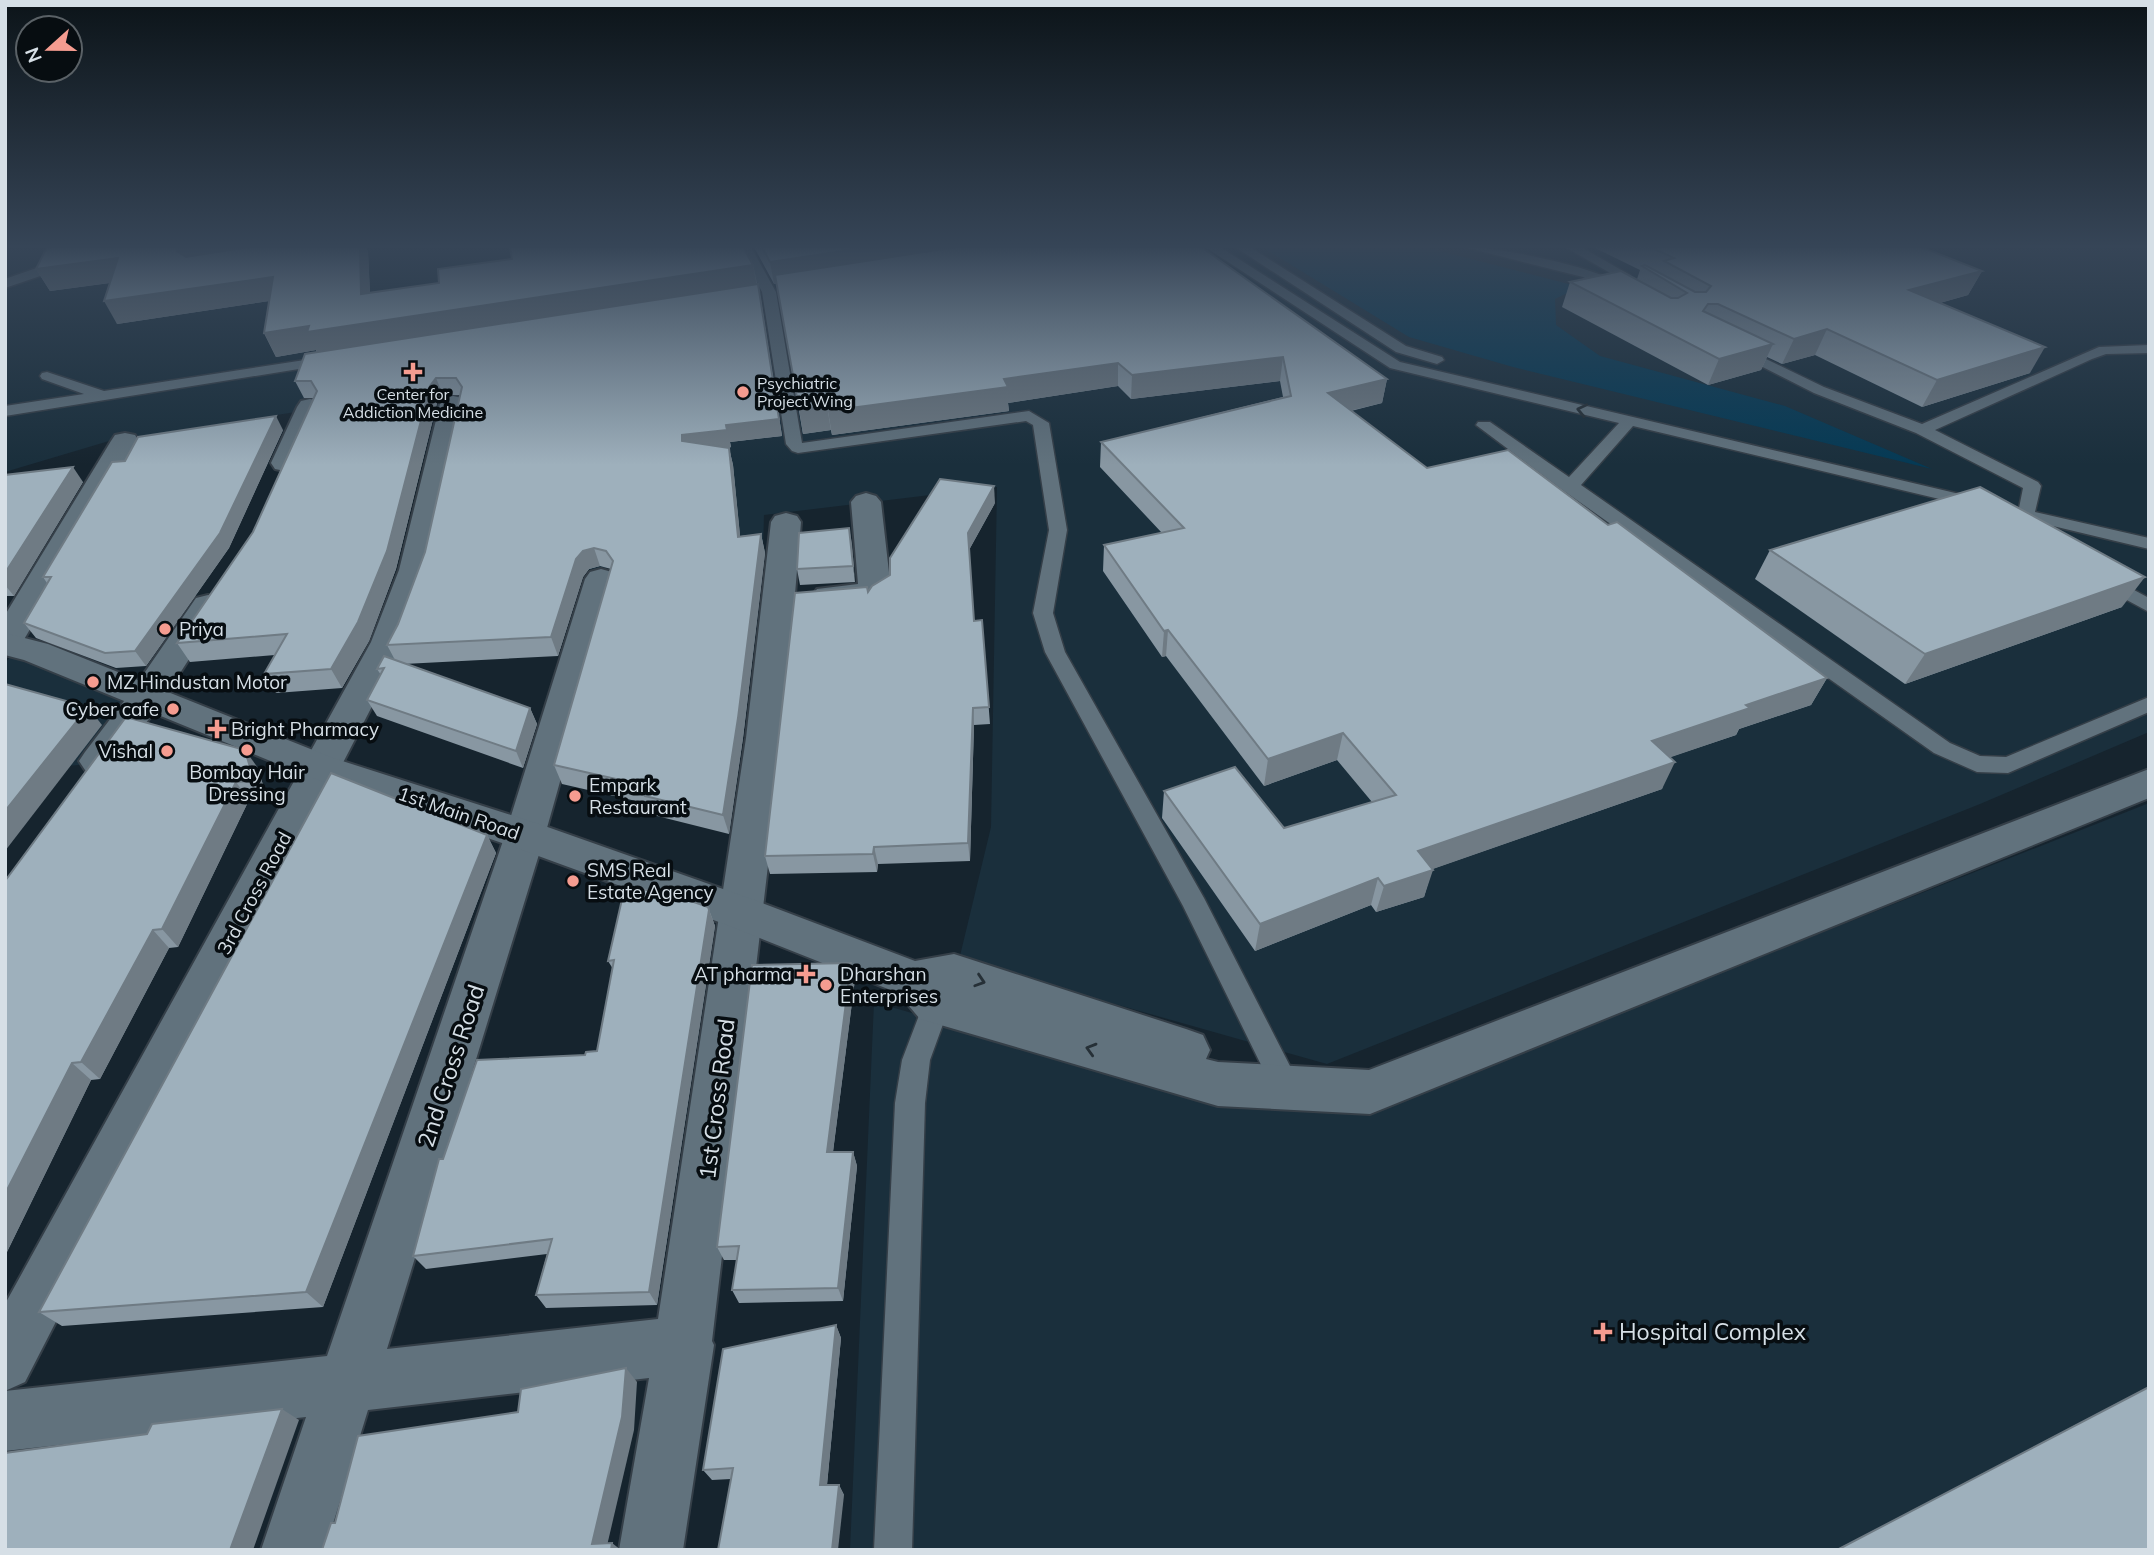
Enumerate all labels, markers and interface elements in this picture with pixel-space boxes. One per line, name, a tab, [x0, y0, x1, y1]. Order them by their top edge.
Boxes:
north arrow	[14, 14, 84, 84]
text: N	[19, 44, 47, 66]
marker: Center for Addiction Medicine	[403, 362, 423, 382]
place label: Psychiatric Project Wing	[757, 373, 853, 411]
place label: Center for Addiction Medicine	[343, 384, 483, 422]
marker: Psychiatric Project Wing	[735, 384, 751, 400]
one-way arrow	[1576, 403, 1588, 418]
place label: Priya	[179, 617, 224, 641]
marker: Priya	[157, 621, 173, 637]
place label: MZ Hindustan Motor	[107, 670, 287, 694]
marker: MZ Hindustan Motor	[85, 674, 101, 690]
place label: Cyber cafe	[66, 697, 159, 721]
marker: Cyber cafe	[165, 701, 181, 717]
place label: Bright Pharmacy	[231, 717, 379, 741]
marker: Bright Pharmacy	[209, 721, 225, 737]
place label: Vishal	[99, 739, 153, 763]
marker: Bombay Hair Dressing	[239, 742, 255, 758]
marker: Vishal	[159, 743, 175, 759]
place label: Bombay Hair Dressing	[189, 760, 305, 806]
place label: Empark Restaurant	[589, 773, 687, 819]
street label: 1st Main Road	[395, 781, 523, 845]
marker: Empark Restaurant	[567, 788, 583, 804]
street label: 3rd Cross Road	[212, 828, 296, 958]
place label: SMS Real Estate Agency	[587, 858, 714, 904]
marker: SMS Real Estate Agency	[565, 873, 581, 889]
place label: AT pharma	[694, 962, 792, 986]
place label: Dharshan Enterprises	[840, 962, 938, 1008]
marker: AT pharma	[798, 966, 814, 982]
one-way arrow	[974, 973, 986, 988]
marker: Dharshan Enterprises	[818, 977, 834, 993]
street label: 2nd Cross Road	[411, 981, 490, 1151]
street label: 1st Cross Road	[692, 1017, 741, 1181]
one-way arrow	[1085, 1042, 1097, 1057]
place label: Hospital Complex	[1619, 1317, 1807, 1346]
marker: Hospital Complex	[1593, 1322, 1613, 1342]

